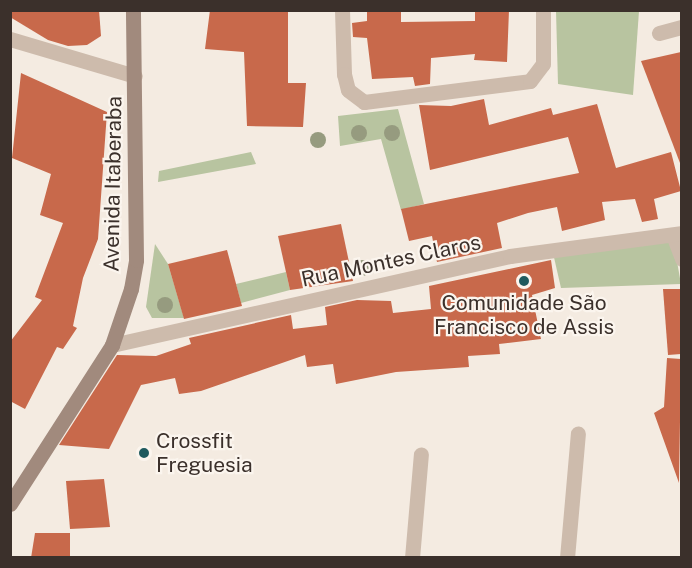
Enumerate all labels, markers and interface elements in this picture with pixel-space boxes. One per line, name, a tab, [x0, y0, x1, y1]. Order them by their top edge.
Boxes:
street label: Avenida Itaberaba	[99, 96, 127, 272]
street label: Rua Montes Claros	[299, 230, 483, 292]
marker: Comunidade São Francisco de Assis	[517, 274, 531, 288]
place label: Comunidade São Francisco de Assis	[434, 290, 614, 340]
place label: Crossfit Freguesia	[156, 428, 253, 478]
marker: Crossfit Freguesia	[137, 446, 151, 460]

